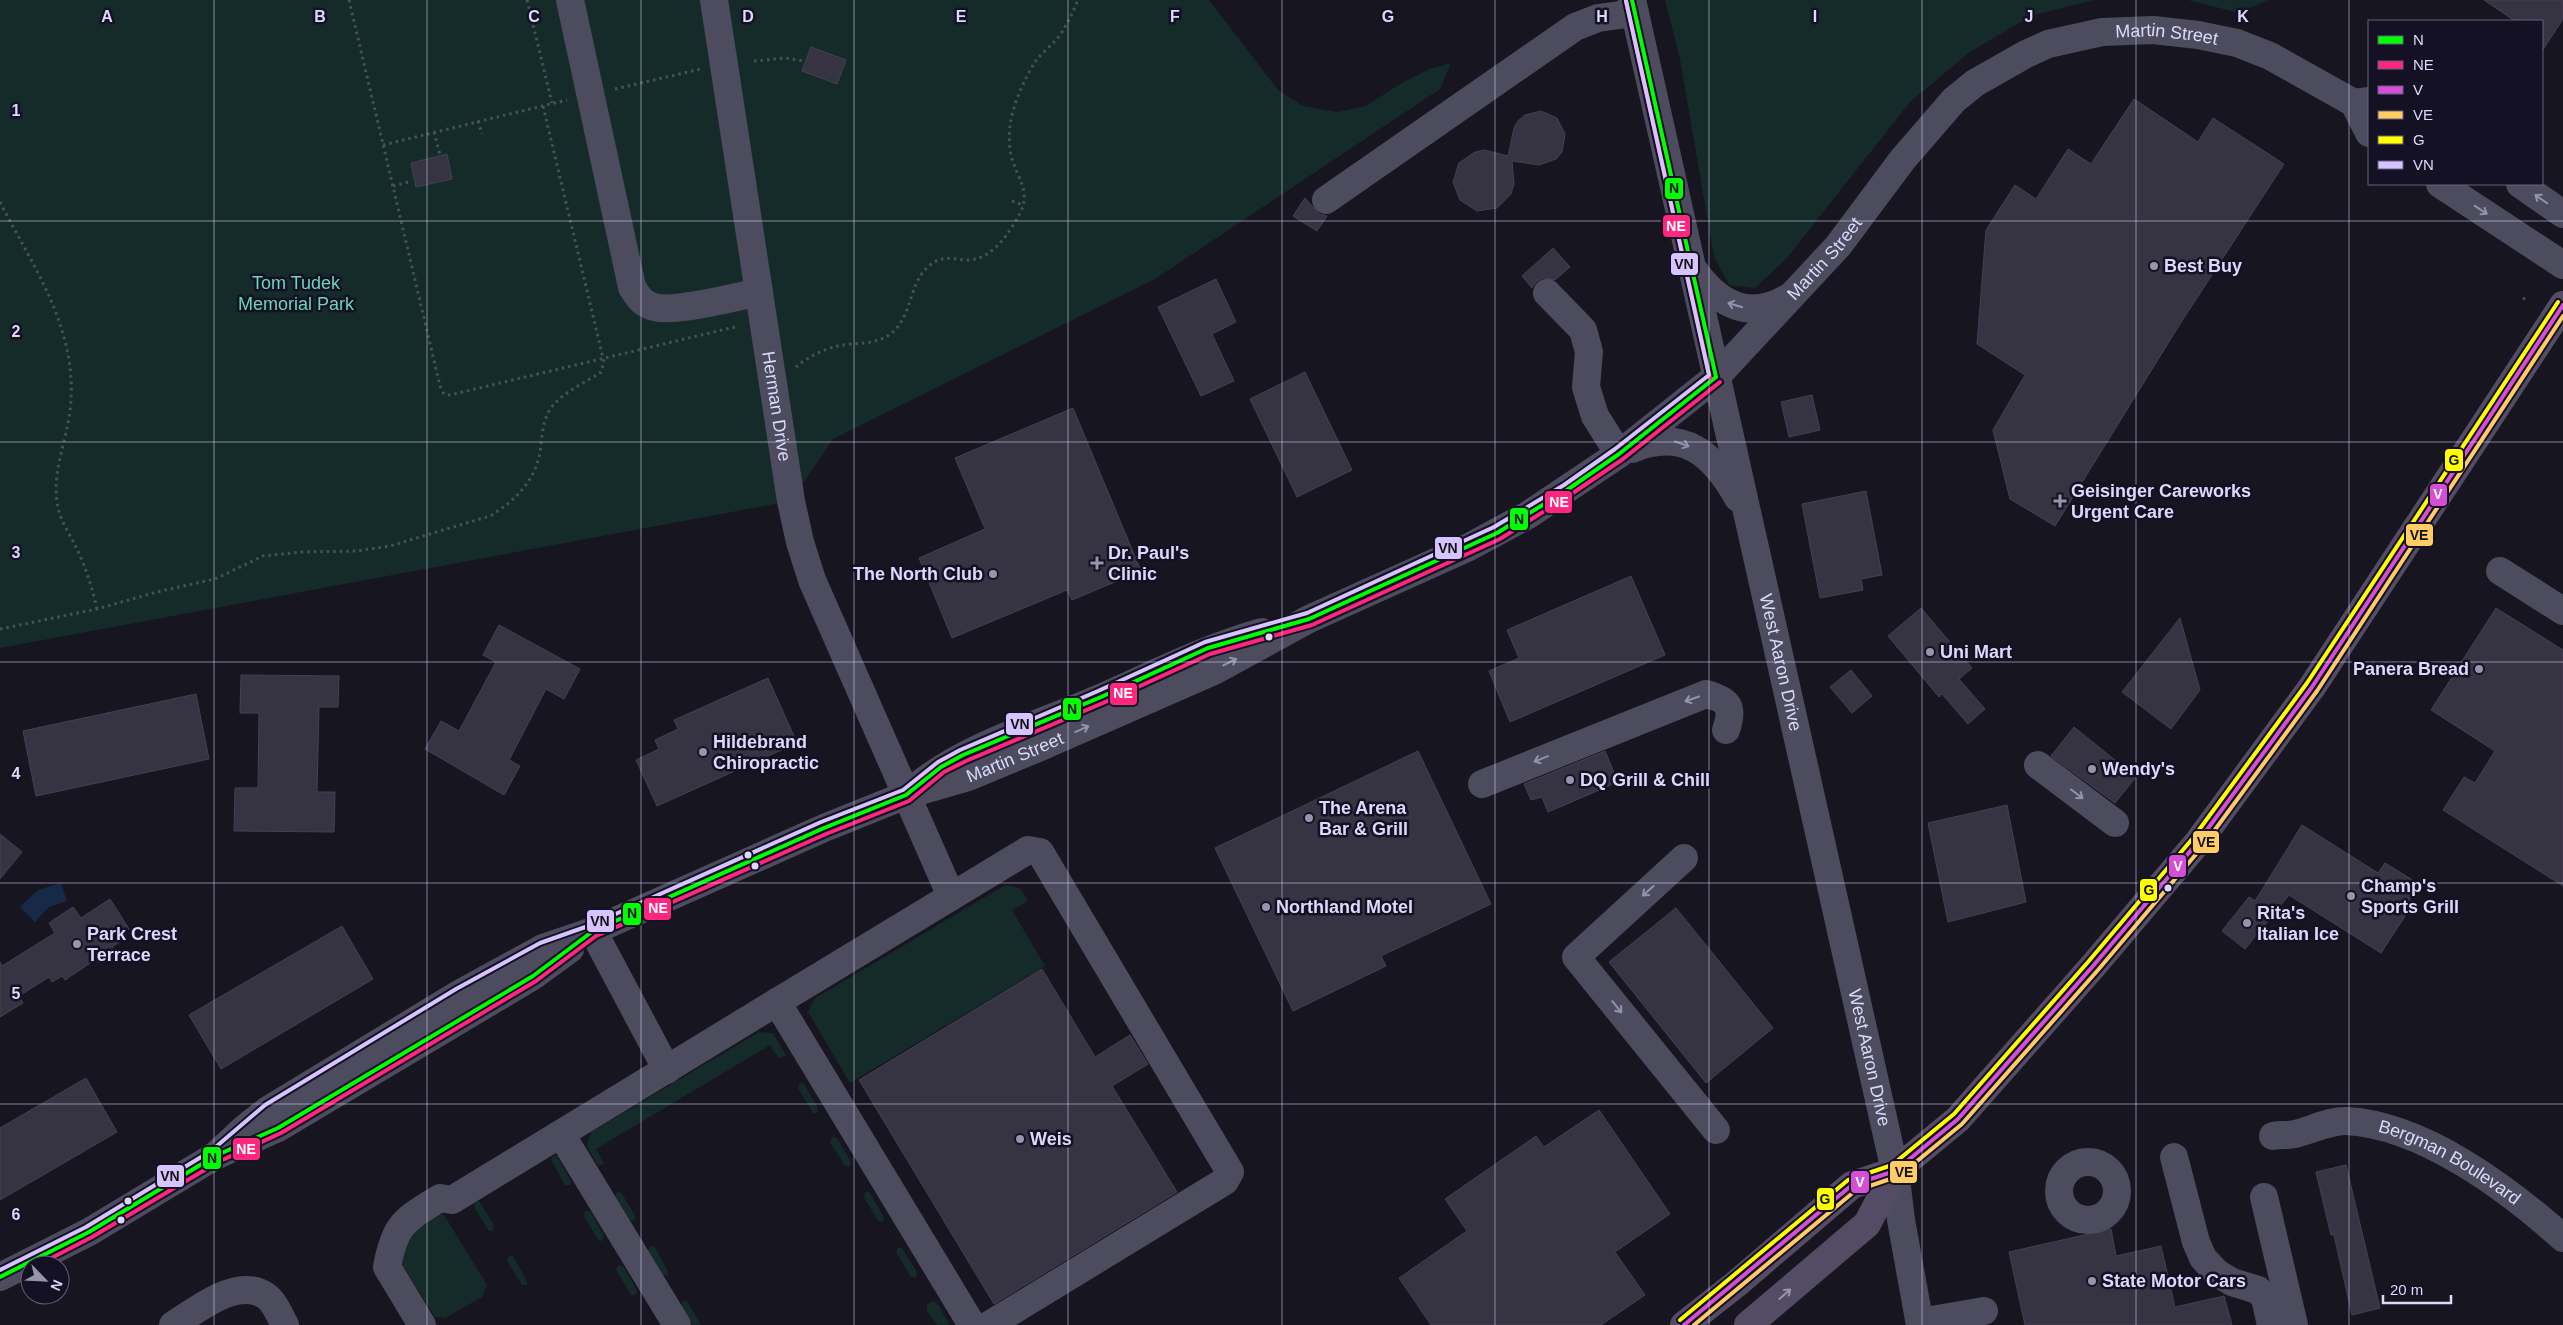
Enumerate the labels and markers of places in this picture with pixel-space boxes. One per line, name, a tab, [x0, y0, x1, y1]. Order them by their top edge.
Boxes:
place label: Best Buy	[2164, 256, 2242, 276]
marker: Best Buy	[2148, 260, 2160, 272]
place label: Geisinger Careworks Urgent Care	[2071, 481, 2251, 522]
marker: Geisinger Careworks Urgent Care	[2053, 494, 2067, 508]
place label: Dr. Paul's Clinic	[1108, 543, 1189, 584]
marker: Dr. Paul's Clinic	[1090, 556, 1104, 570]
place label: The North Club	[853, 564, 983, 584]
marker: The North Club	[987, 568, 999, 580]
unlabelled marker	[1264, 632, 1274, 642]
place label: Uni Mart	[1940, 642, 2012, 662]
marker: Uni Mart	[1924, 646, 1936, 658]
place label: Panera Bread	[2353, 659, 2469, 679]
marker: Panera Bread	[2473, 663, 2485, 675]
place label: Hildebrand Chiropractic	[713, 732, 819, 773]
marker: Hildebrand Chiropractic	[697, 746, 709, 758]
place label: Wendy's	[2102, 759, 2175, 779]
marker: Wendy's	[2086, 763, 2098, 775]
place label: DQ Grill & Chill	[1580, 770, 1710, 790]
marker: DQ Grill & Chill	[1564, 774, 1576, 786]
place label: The Arena Bar & Grill	[1319, 798, 1408, 839]
marker: The Arena Bar & Grill	[1303, 812, 1315, 824]
unlabelled marker	[743, 850, 753, 860]
unlabelled marker	[750, 861, 760, 871]
place label: Champ's Sports Grill	[2361, 876, 2459, 917]
unlabelled marker	[2163, 883, 2173, 893]
marker: Champ's Sports Grill	[2345, 890, 2357, 902]
place label: Northland Motel	[1276, 897, 1413, 917]
marker: Northland Motel	[1260, 901, 1272, 913]
place label: Rita's Italian Ice	[2257, 903, 2339, 944]
marker: Rita's Italian Ice	[2241, 917, 2253, 929]
place label: Park Crest Terrace	[87, 924, 177, 965]
marker: Park Crest Terrace	[71, 938, 83, 950]
place label: Weis	[1030, 1129, 1072, 1149]
marker: Weis	[1014, 1133, 1026, 1145]
unlabelled marker	[123, 1196, 133, 1206]
unlabelled marker	[116, 1215, 126, 1225]
place label: State Motor Cars	[2102, 1271, 2246, 1291]
marker: State Motor Cars	[2086, 1275, 2098, 1287]

